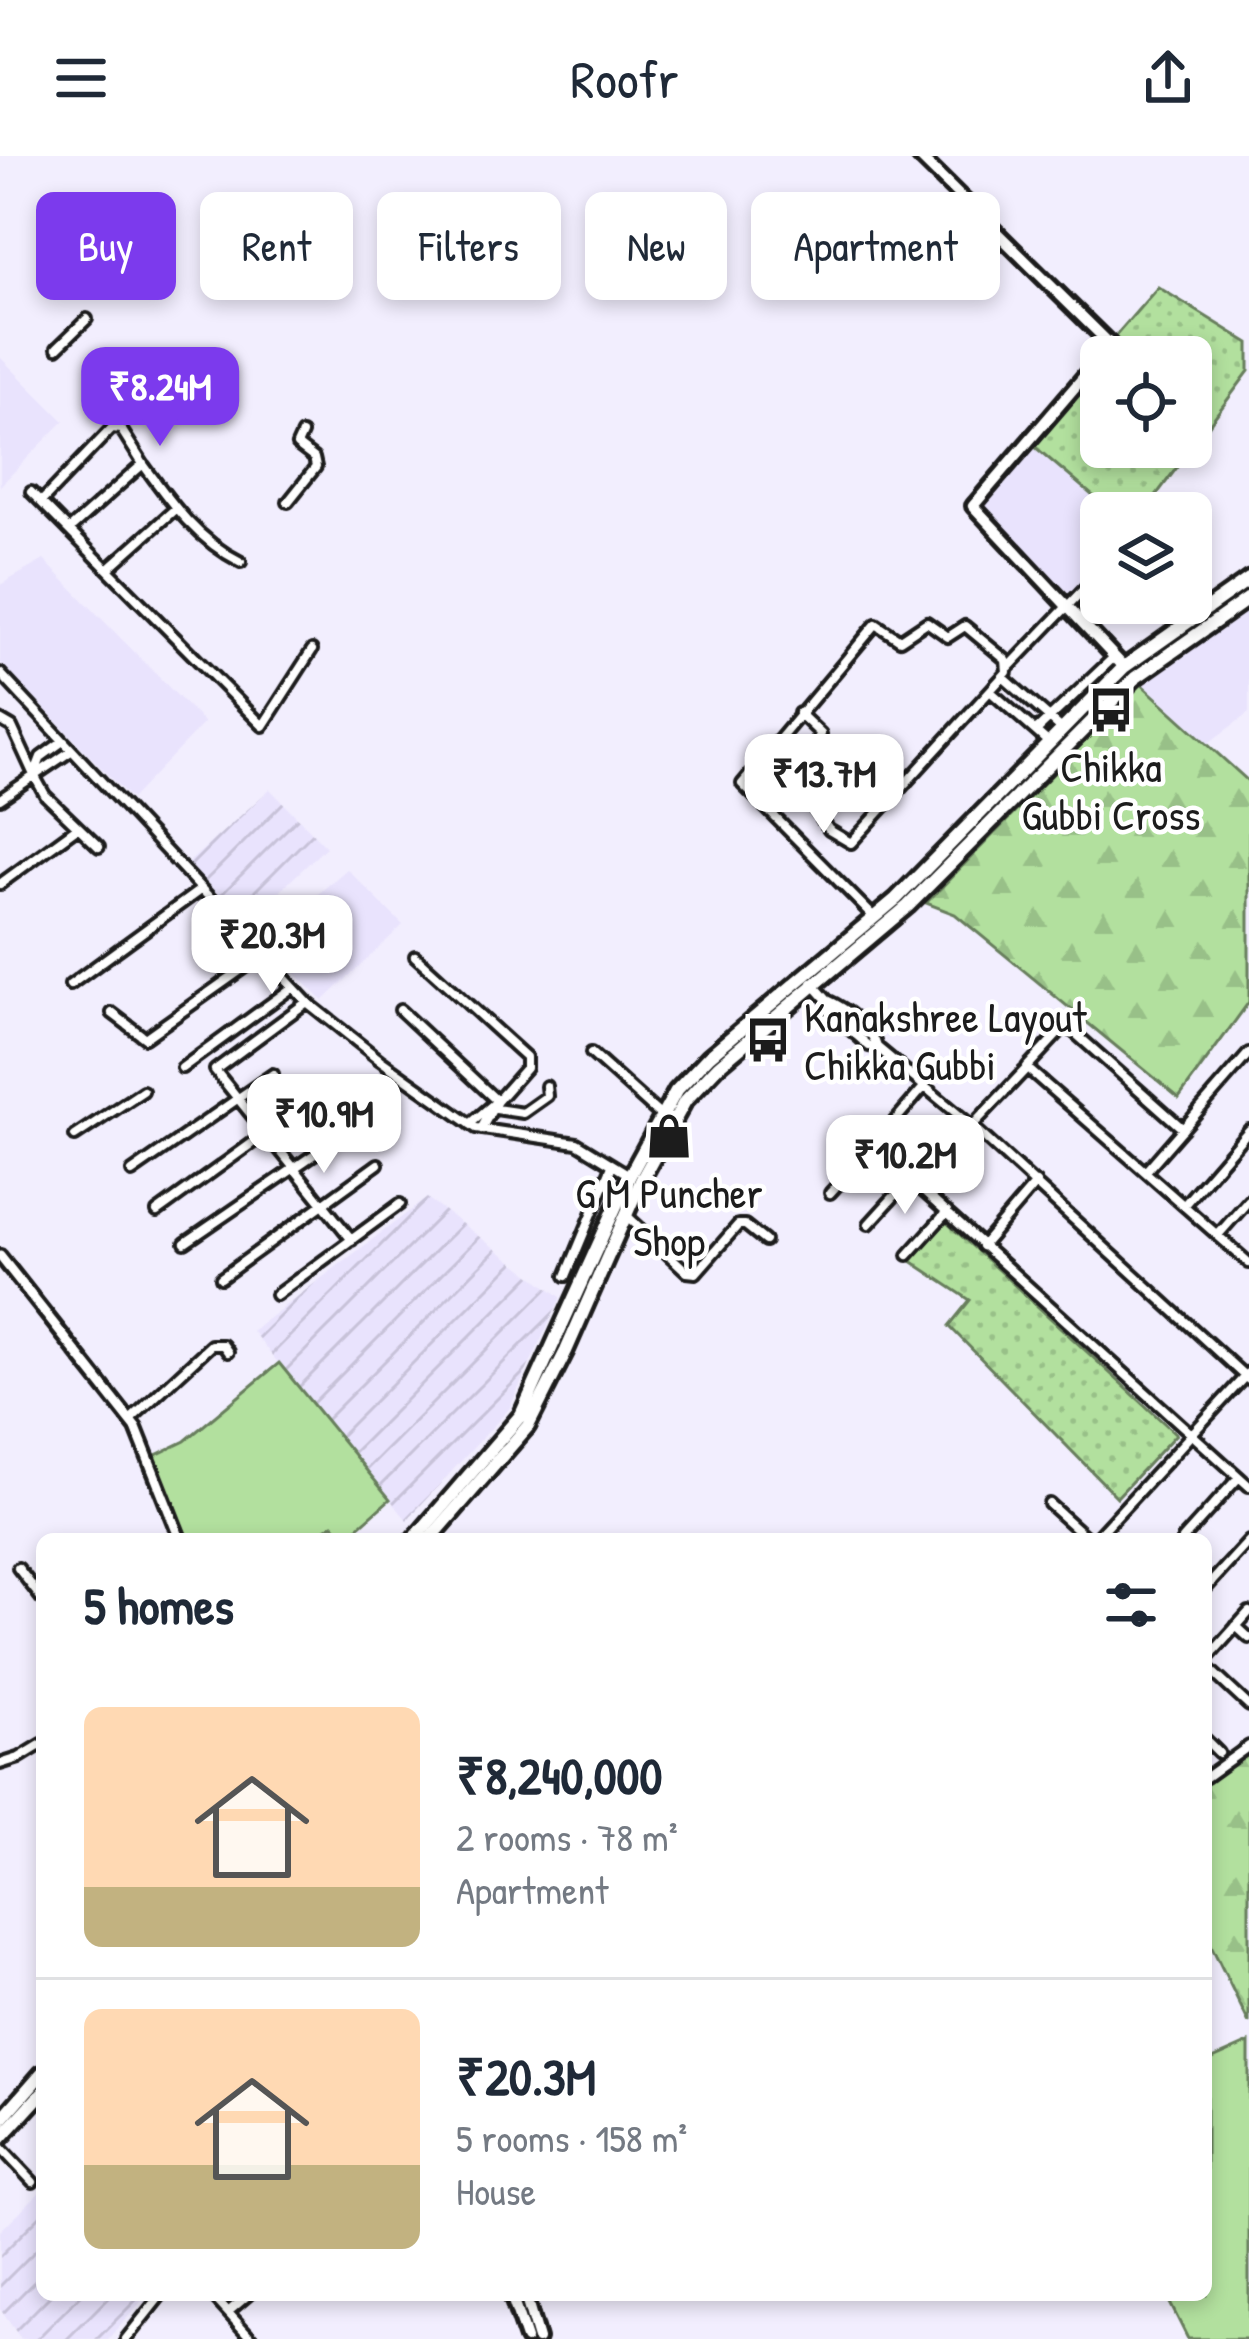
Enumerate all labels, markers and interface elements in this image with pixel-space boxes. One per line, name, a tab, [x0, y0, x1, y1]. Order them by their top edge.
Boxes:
text: Roofr	[570, 42, 679, 115]
icon: menu	[48, 45, 114, 111]
icon: share	[1135, 45, 1201, 111]
chip: Buy	[36, 192, 176, 300]
chip: Rent	[200, 192, 353, 300]
chip: Filters	[377, 192, 561, 300]
chip: New	[585, 192, 727, 300]
chip: Apartment	[751, 192, 1000, 300]
map controls	[1080, 336, 1212, 624]
button: locate	[1080, 336, 1212, 468]
pin: ₹8.24M	[62, 347, 258, 449]
text: ₹8.24M	[108, 359, 212, 412]
button: layers	[1080, 492, 1212, 624]
bus stop icon: Chikka Gubbi Cross	[1086, 685, 1136, 735]
pin: ₹13.7M	[726, 734, 922, 836]
place label: Chikka Gubbi Cross	[1021, 738, 1201, 843]
text: ₹13.7M	[772, 746, 876, 799]
pin: ₹20.3M	[174, 895, 370, 997]
text: ₹20.3M	[218, 907, 326, 960]
place label: Kanakshree Layout Chikka Gubbi	[804, 988, 1087, 1093]
bus stop icon: Kanakshree Layout Chikka Gubbi	[743, 1015, 793, 1065]
pin: ₹10.9M	[226, 1074, 422, 1176]
text: ₹10.9M	[274, 1086, 374, 1139]
shop icon: G M Puncher Shop	[644, 1111, 694, 1161]
pin: ₹10.2M	[807, 1115, 1003, 1217]
text: ₹10.2M	[853, 1127, 957, 1180]
place label: G M Puncher Shop	[575, 1164, 763, 1269]
text: 5 homes	[84, 1571, 234, 1640]
icon: filters	[1098, 1572, 1164, 1638]
text: ₹8,240,000	[456, 1741, 662, 1810]
icon: home	[180, 1755, 324, 1899]
text: 2 rooms · 78 m²	[456, 1810, 678, 1863]
text: Apartment	[456, 1863, 609, 1916]
text: ₹20.3M	[456, 2042, 596, 2111]
icon: home	[180, 2057, 324, 2201]
text: 5 rooms · 158 m²	[456, 2111, 687, 2164]
text: House	[456, 2164, 536, 2217]

